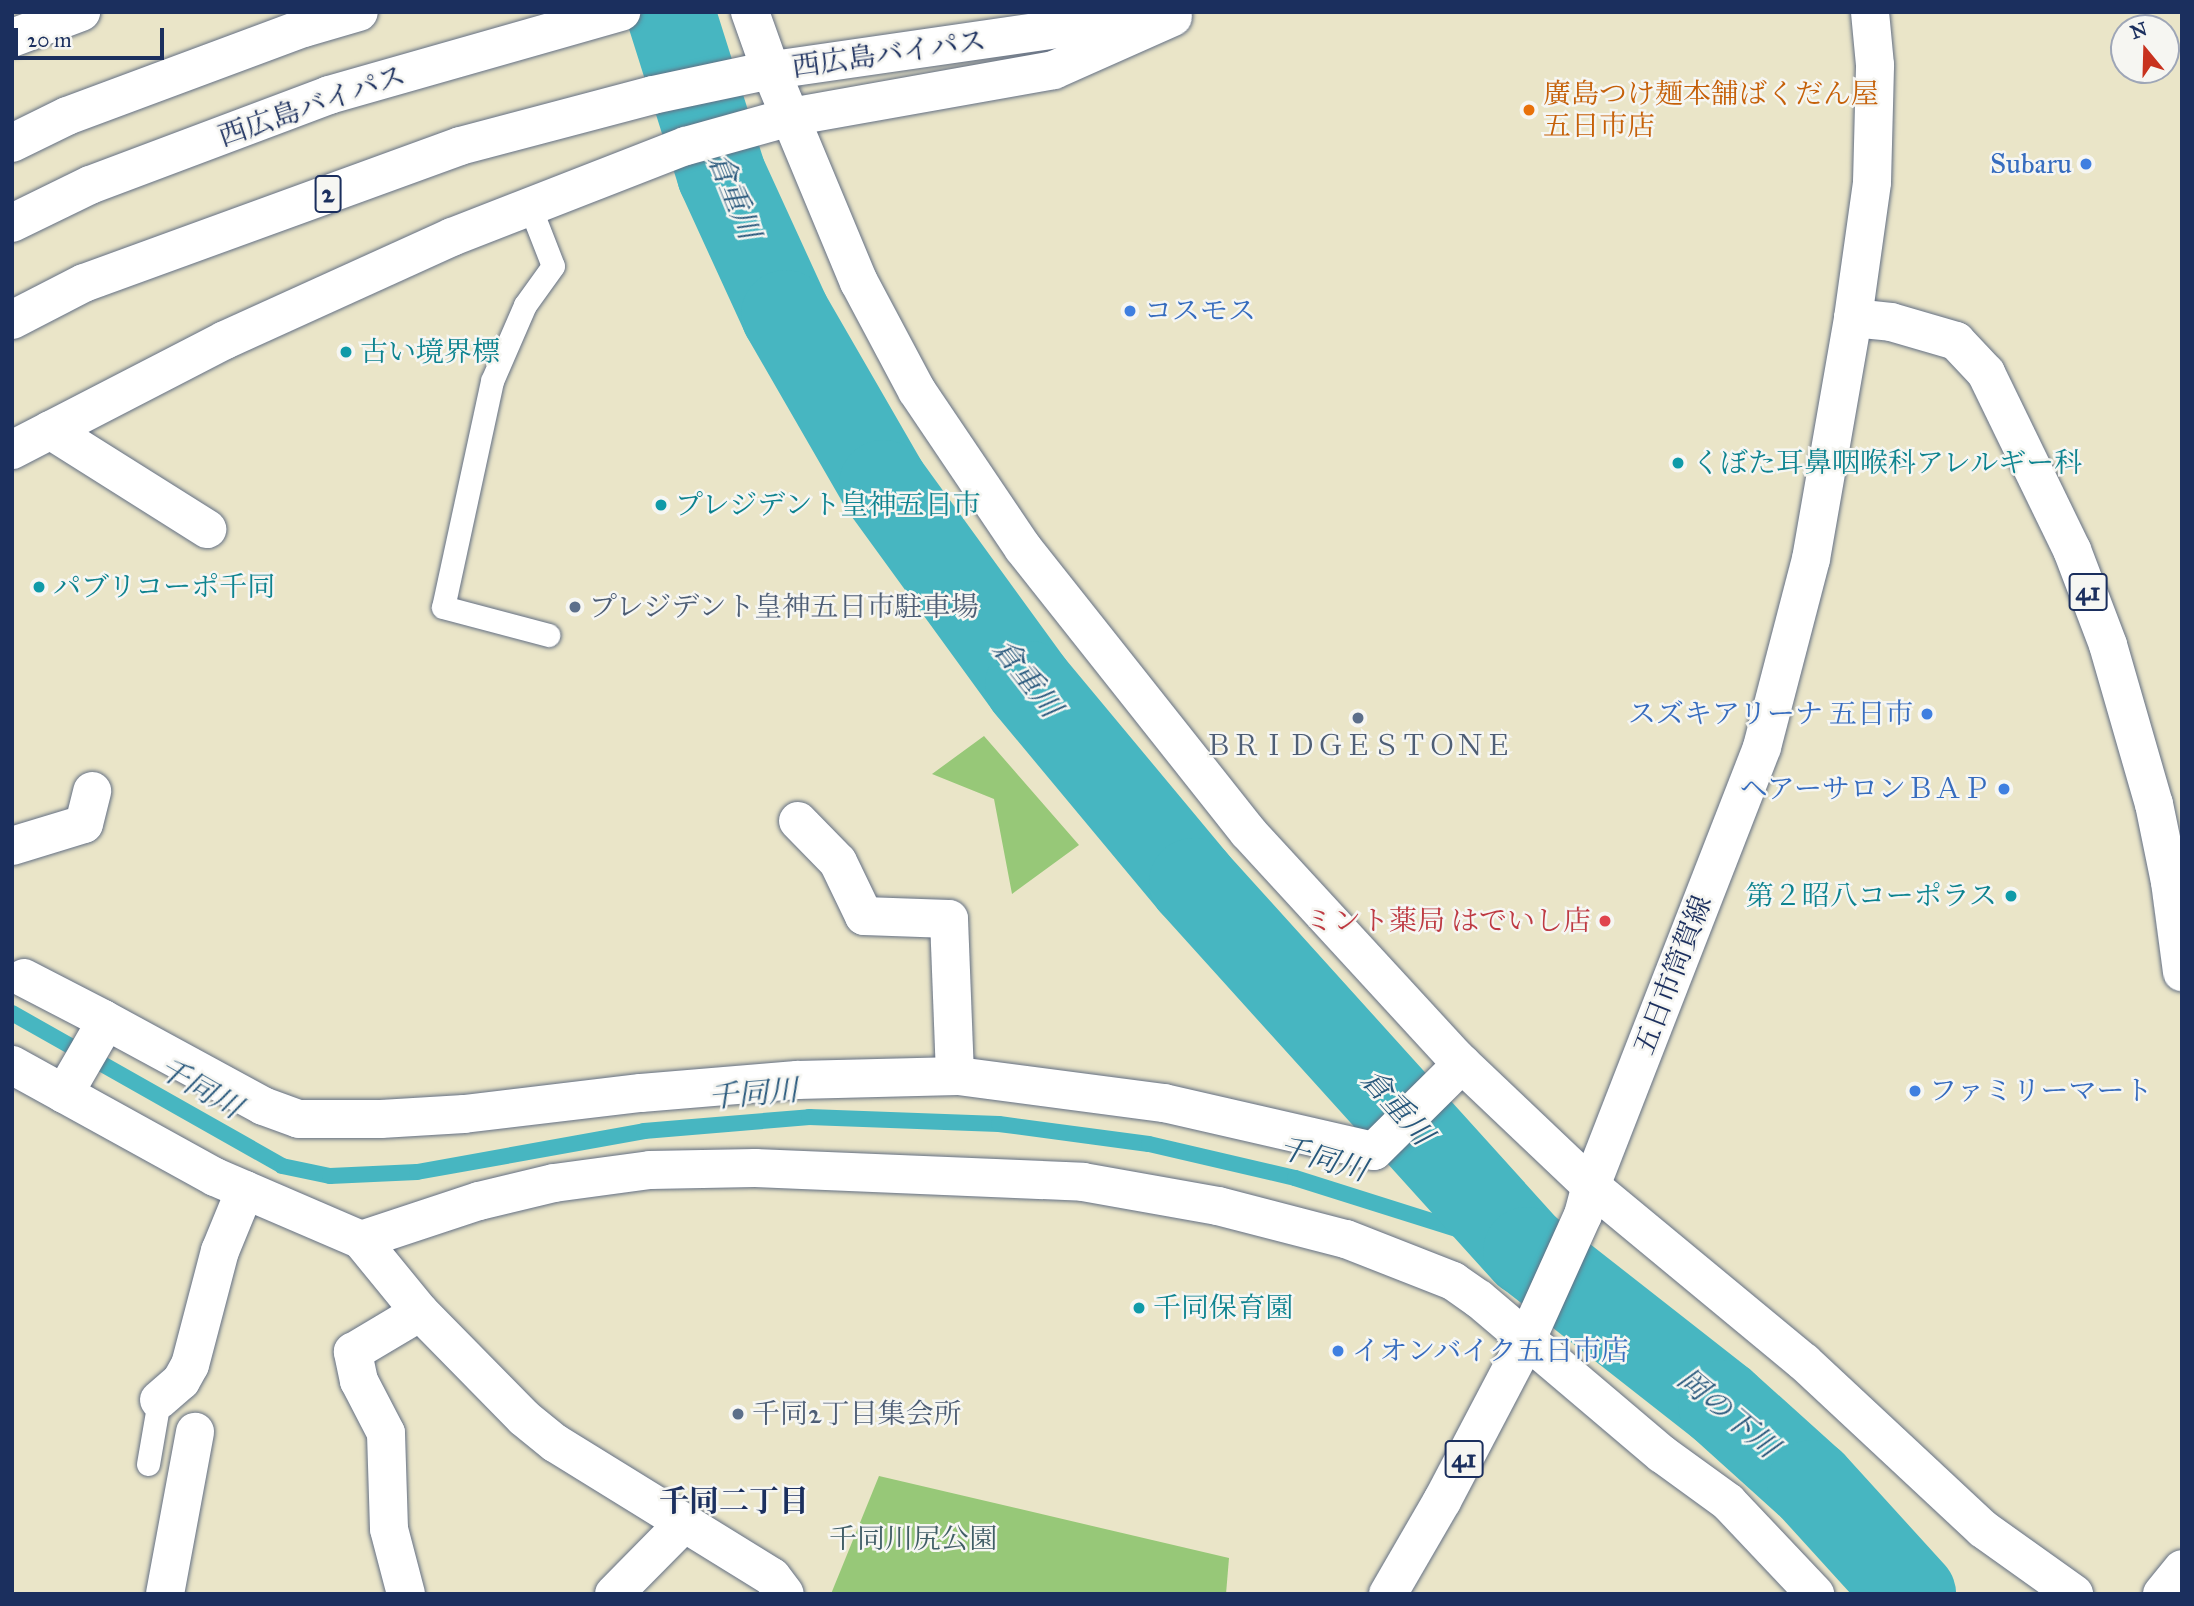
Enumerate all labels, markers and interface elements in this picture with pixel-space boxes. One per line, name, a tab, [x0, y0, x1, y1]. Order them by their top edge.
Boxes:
scale bar	[18, 14, 168, 58]
north arrow	[2110, 14, 2180, 84]
text: N	[2127, 17, 2150, 44]
street label: 西広島バイパス	[790, 24, 988, 84]
text: 20 m	[27, 27, 72, 53]
street label: 西広島バイパス	[214, 58, 410, 154]
place label: 廣島つけ麺本舗ばくだん屋 五日市店	[1543, 77, 1879, 143]
marker: 廣島つけ麺本舗ばくだん屋 五日市店	[1521, 102, 1537, 118]
place label: Subaru	[1990, 147, 2072, 181]
water label: 倉重川	[700, 148, 768, 244]
marker: Subaru	[2078, 156, 2094, 172]
road number: 2	[314, 172, 342, 216]
place label: コスモス	[1144, 294, 1256, 328]
marker: コスモス	[1122, 303, 1138, 319]
place label: 古い境界標	[360, 335, 500, 369]
marker: 古い境界標	[338, 344, 354, 360]
place label: くぼた耳鼻咽喉科アレルギー科	[1692, 446, 2084, 480]
marker: くぼた耳鼻咽喉科アレルギー科	[1670, 455, 1686, 471]
place label: プレジデント皇神五日市	[675, 488, 983, 522]
marker: プレジデント皇神五日市	[653, 497, 669, 513]
place label: パブリコーポ千同	[53, 570, 277, 604]
road number: 41	[2067, 570, 2109, 614]
marker: パブリコーポ千同	[31, 579, 47, 595]
place label: プレジデント皇神五日市駐車場	[589, 590, 981, 624]
marker: プレジデント皇神五日市駐車場	[567, 599, 583, 615]
water label: 倉重川	[985, 631, 1069, 725]
place label: スズキアリーナ 五日市	[1627, 697, 1913, 731]
marker: スズキアリーナ 五日市	[1919, 706, 1935, 722]
marker: ＢＲＩＤＧＥＳＴＯＮＥ	[1350, 710, 1366, 726]
place label: ＢＲＩＤＧＥＳＴＯＮＥ	[1204, 729, 1512, 763]
place label: ヘアーサロンＢＡＰ	[1739, 772, 1990, 806]
marker: ヘアーサロンＢＡＰ	[1996, 781, 2012, 797]
place label: 第２昭八コーポラス	[1745, 879, 1997, 913]
marker: 第２昭八コーポラス	[2003, 888, 2019, 904]
street label: 五日市筒賀線	[1627, 891, 1719, 1059]
place label: ミント薬局 はでいし店	[1305, 904, 1591, 938]
marker: ミント薬局 はでいし店	[1597, 913, 1613, 929]
water label: 千同川	[152, 1050, 248, 1126]
water label: 倉重川	[1354, 1062, 1440, 1152]
water label: 千同川	[707, 1072, 799, 1116]
place label: ファミリーマート	[1929, 1074, 2153, 1108]
marker: ファミリーマート	[1907, 1083, 1923, 1099]
water label: 千同川	[1275, 1129, 1371, 1189]
place label: 千同保育園	[1153, 1291, 1293, 1325]
marker: 千同保育園	[1131, 1300, 1147, 1316]
place label: イオンバイク五日市店	[1352, 1334, 1632, 1368]
marker: イオンバイク五日市店	[1330, 1343, 1346, 1359]
water label: 岡の下川	[1670, 1361, 1786, 1465]
place label: 千同2丁目集会所	[752, 1397, 962, 1431]
marker: 千同2丁目集会所	[730, 1406, 746, 1422]
road number: 41	[1443, 1436, 1485, 1482]
district label: 千同二丁目	[659, 1483, 809, 1519]
park label: 千同川尻公園	[829, 1522, 997, 1556]

